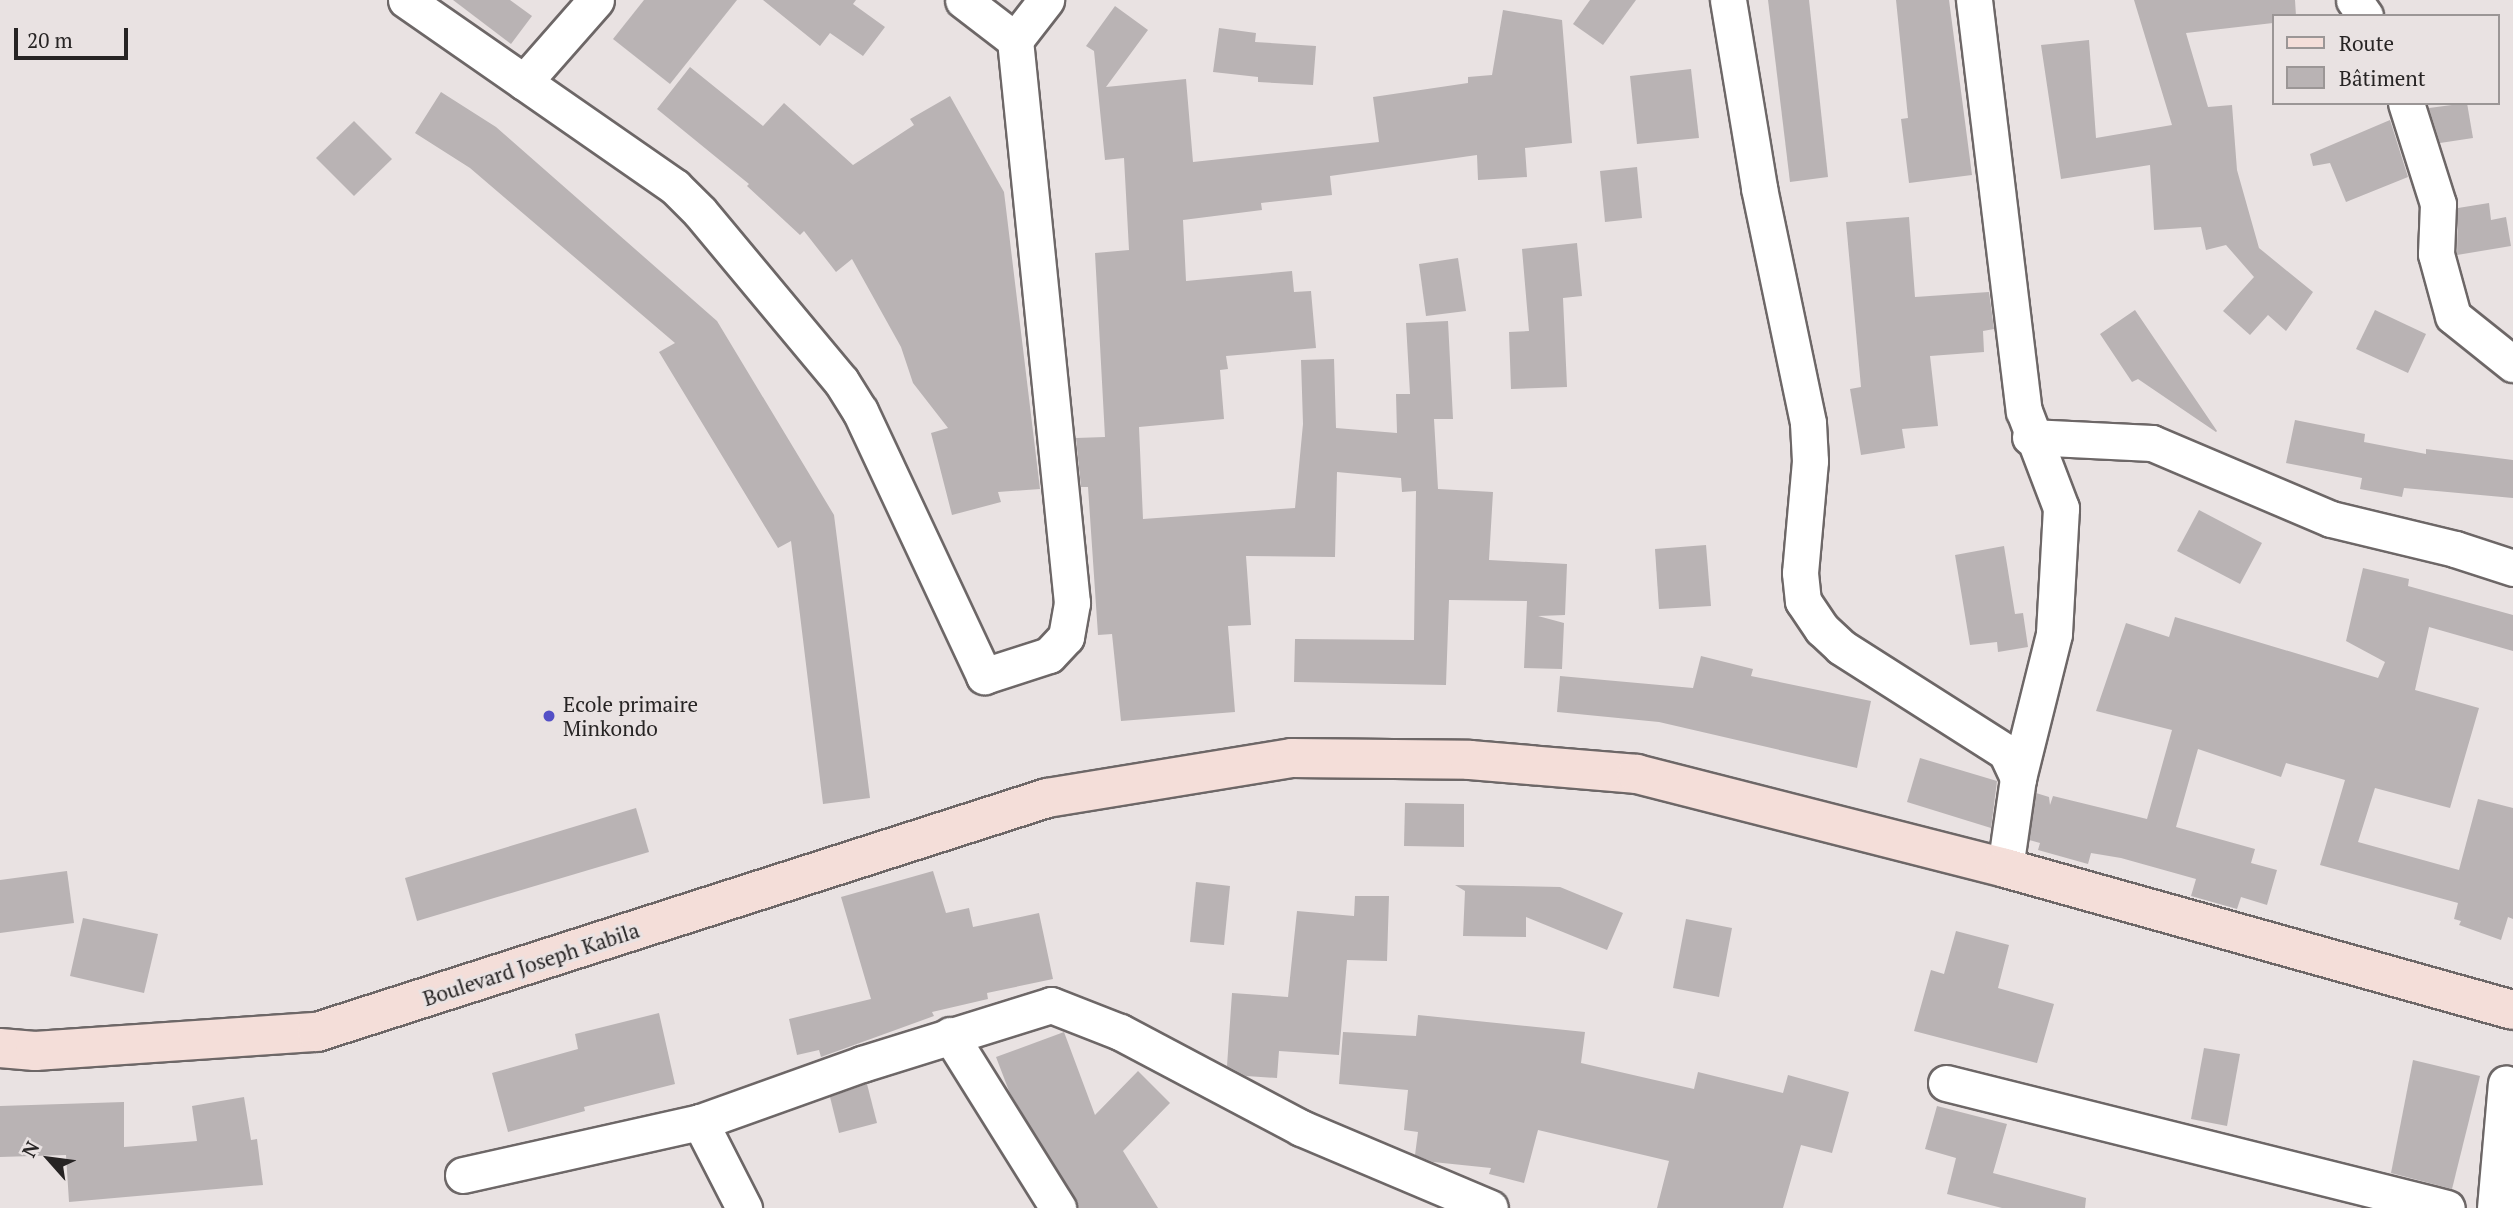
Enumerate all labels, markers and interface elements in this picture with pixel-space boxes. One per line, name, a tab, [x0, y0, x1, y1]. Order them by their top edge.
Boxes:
scale bar	[18, 14, 131, 58]
legend	[2272, 14, 2499, 105]
text: 20 m	[27, 26, 73, 54]
text: Route	[2339, 29, 2394, 57]
text: Bâtiment	[2339, 64, 2426, 92]
place label: Ecole primaire Minkondo	[563, 691, 698, 741]
marker: Ecole primaire Minkondo	[541, 708, 557, 724]
street label: Boulevard Joseph Kabila	[420, 917, 642, 1011]
north arrow	[14, 1124, 84, 1194]
text: N	[16, 1137, 44, 1161]

